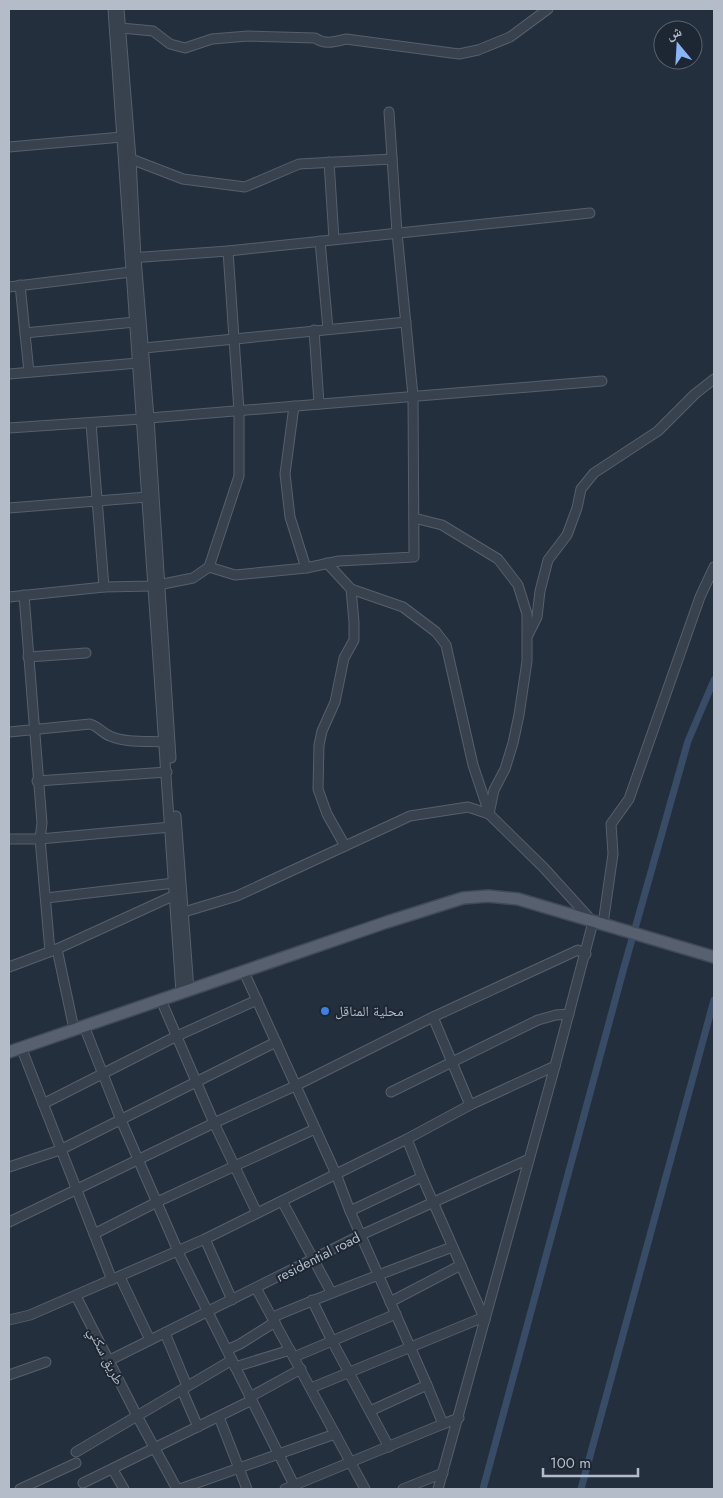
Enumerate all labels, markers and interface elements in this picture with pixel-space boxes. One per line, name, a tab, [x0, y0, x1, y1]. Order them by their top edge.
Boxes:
north arrow	[653, 20, 703, 70]
text: ش	[664, 21, 684, 44]
place label: محلية المناقل	[335, 1001, 404, 1021]
marker: محلية المناقل	[319, 1005, 331, 1017]
street label: residential road	[273, 1227, 363, 1287]
street label: طريق سكني	[82, 1324, 129, 1389]
scale bar	[543, 1446, 638, 1478]
text: 100 m	[550, 1452, 591, 1474]

